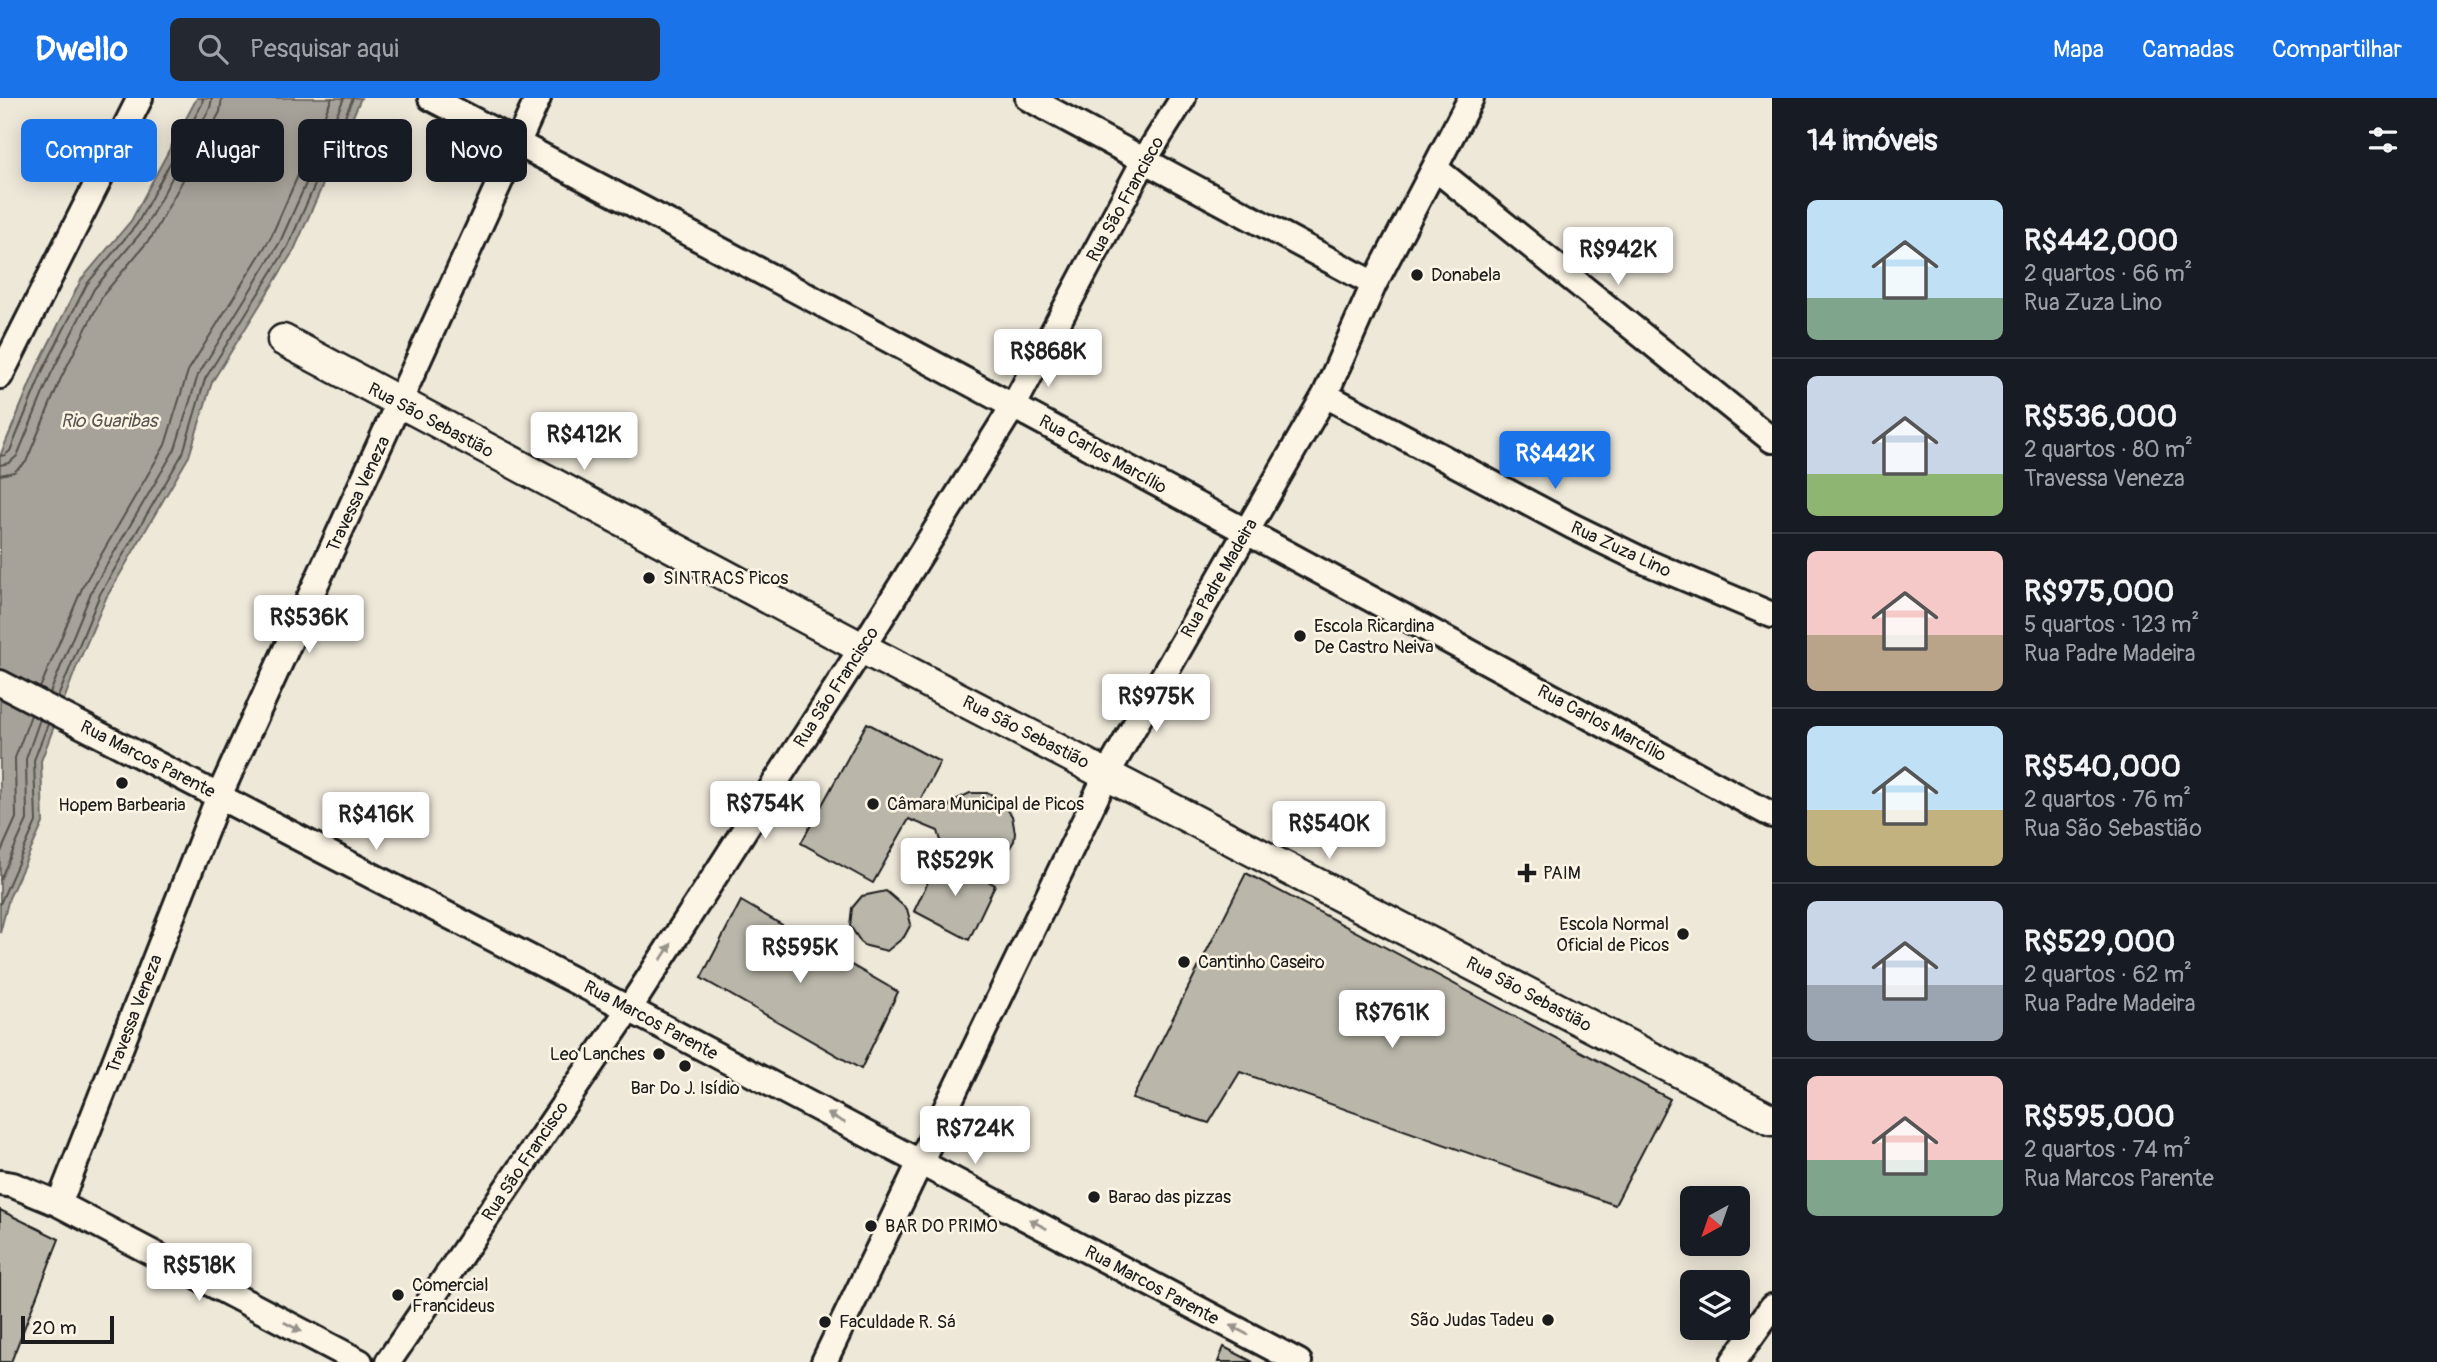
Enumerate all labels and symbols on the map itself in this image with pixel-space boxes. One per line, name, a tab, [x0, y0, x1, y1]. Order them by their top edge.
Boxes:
street label: Rua São Francisco	[1082, 132, 1169, 266]
pin: R$942K	[1561, 228, 1675, 287]
place label: Donabela	[1431, 264, 1501, 287]
marker: Donabela	[1409, 267, 1425, 283]
pin: R$868K	[991, 330, 1105, 389]
street label: Rua São Sebastião	[364, 378, 498, 463]
water label: Rio Guaribas	[61, 409, 160, 433]
street label: Rua Carlos Marcílio	[1035, 410, 1171, 499]
pin: R$412K	[527, 412, 641, 472]
street label: Travessa Veneza	[321, 432, 395, 556]
pin: R$442K	[1498, 432, 1612, 491]
street label: Rua Padre Madeira	[1176, 514, 1263, 642]
street label: Rua Zuza Lino	[1567, 516, 1675, 583]
place label: SINTRACS Picos	[663, 567, 788, 590]
marker: SINTRACS Picos	[641, 570, 657, 586]
pin: R$536K	[252, 596, 366, 655]
place label: Escola Ricardina De Castro Neiva	[1314, 615, 1434, 659]
street label: Rua São Francisco	[789, 622, 884, 752]
marker: Escola Ricardina De Castro Neiva	[1292, 628, 1308, 644]
pin: R$975K	[1099, 674, 1213, 734]
street label: Rua Carlos Marcílio	[1533, 680, 1670, 767]
street label: Rua São Sebastião	[959, 691, 1093, 774]
street label: Rua Marcos Parente	[76, 715, 219, 803]
marker: Hopem Barbearia	[114, 775, 130, 791]
pin: R$754K	[708, 782, 822, 841]
pin: R$416K	[319, 792, 433, 852]
place label: Câmara Municipal de Picos	[887, 793, 1084, 816]
place label: Hopem Barbearia	[58, 794, 186, 817]
marker: Câmara Municipal de Picos	[865, 796, 881, 812]
pin: R$540K	[1272, 802, 1386, 861]
pin: R$529K	[898, 838, 1012, 898]
place label: PAIM	[1543, 862, 1581, 885]
marker: PAIM	[1517, 863, 1537, 883]
place label: Escola Normal Oficial de Picos	[1556, 913, 1669, 957]
pin: R$595K	[743, 926, 857, 985]
marker: Escola Normal Oficial de Picos	[1675, 926, 1691, 942]
one-way arrow	[660, 942, 673, 961]
street label: Travessa Veneza	[101, 951, 168, 1077]
place label: Cantinho Caseiro	[1198, 951, 1325, 974]
street label: Rua São Sebastião	[1462, 952, 1596, 1037]
marker: Cantinho Caseiro	[1176, 954, 1192, 970]
street label: Rua Marcos Parente	[580, 975, 722, 1066]
pin: R$761K	[1335, 990, 1449, 1050]
place label: Leo Lanches	[550, 1043, 645, 1066]
marker: Leo Lanches	[651, 1046, 667, 1062]
marker: Bar Do J. Isídio	[677, 1058, 693, 1074]
place label: Bar Do J. Isídio	[630, 1077, 740, 1100]
street label: Rua São Francisco	[477, 1097, 574, 1226]
pin: R$724K	[918, 1107, 1032, 1166]
one-way arrow	[826, 1113, 846, 1124]
place label: Barao das pizzas	[1108, 1186, 1231, 1209]
north arrow	[1680, 1186, 1750, 1256]
marker: Barao das pizzas	[1086, 1189, 1102, 1205]
place label: BAR DO PRIMO	[885, 1215, 998, 1238]
marker: BAR DO PRIMO	[863, 1218, 879, 1234]
one-way arrow	[1027, 1219, 1047, 1231]
street label: Rua Marcos Parente	[1081, 1240, 1223, 1331]
pin: R$518K	[142, 1244, 256, 1303]
place label: Comercial Francideus	[412, 1274, 495, 1318]
marker: Comercial Francideus	[390, 1287, 406, 1303]
place label: São Judas Tadeu	[1410, 1309, 1534, 1332]
place label: Faculdade R. Sá	[839, 1311, 956, 1334]
marker: São Judas Tadeu	[1540, 1312, 1556, 1328]
scale bar	[21, 1313, 114, 1345]
marker: Faculdade R. Sá	[817, 1314, 833, 1330]
one-way arrow	[283, 1321, 303, 1332]
one-way arrow	[1229, 1325, 1249, 1336]

